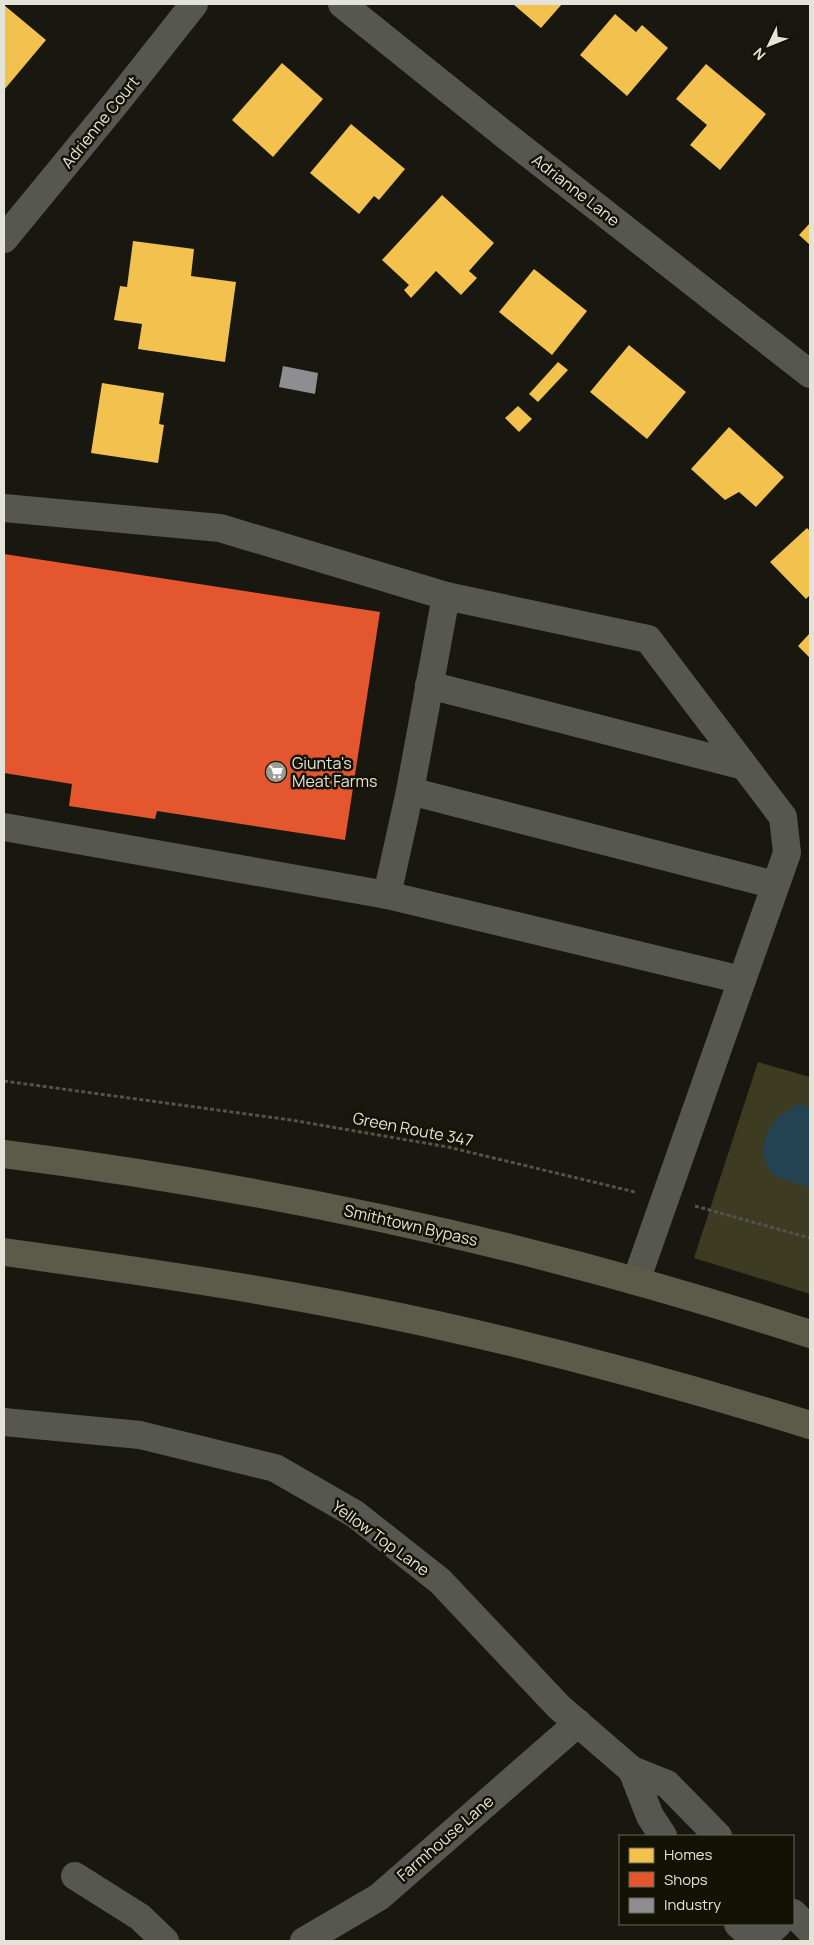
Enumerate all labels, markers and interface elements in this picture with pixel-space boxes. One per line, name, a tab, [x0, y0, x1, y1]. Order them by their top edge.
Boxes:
north arrow	[744, 20, 794, 70]
text: N	[749, 44, 770, 64]
street label: Adrienne Court	[56, 71, 144, 173]
street label: Adrianne Lane	[528, 149, 624, 231]
place label: Giunta's Meat Farms	[292, 752, 378, 792]
supermarket icon: Giunta's Meat Farms	[264, 760, 288, 784]
street label: Green Route 347	[351, 1107, 475, 1151]
street label: Smithtown Bypass	[342, 1199, 480, 1251]
street label: Yellow Top Lane	[328, 1495, 434, 1581]
street label: Farmhouse Lane	[392, 1790, 498, 1886]
legend	[619, 1835, 794, 1925]
text: Homes	[664, 1844, 713, 1865]
text: Shops	[664, 1869, 708, 1890]
text: Industry	[664, 1894, 721, 1915]

